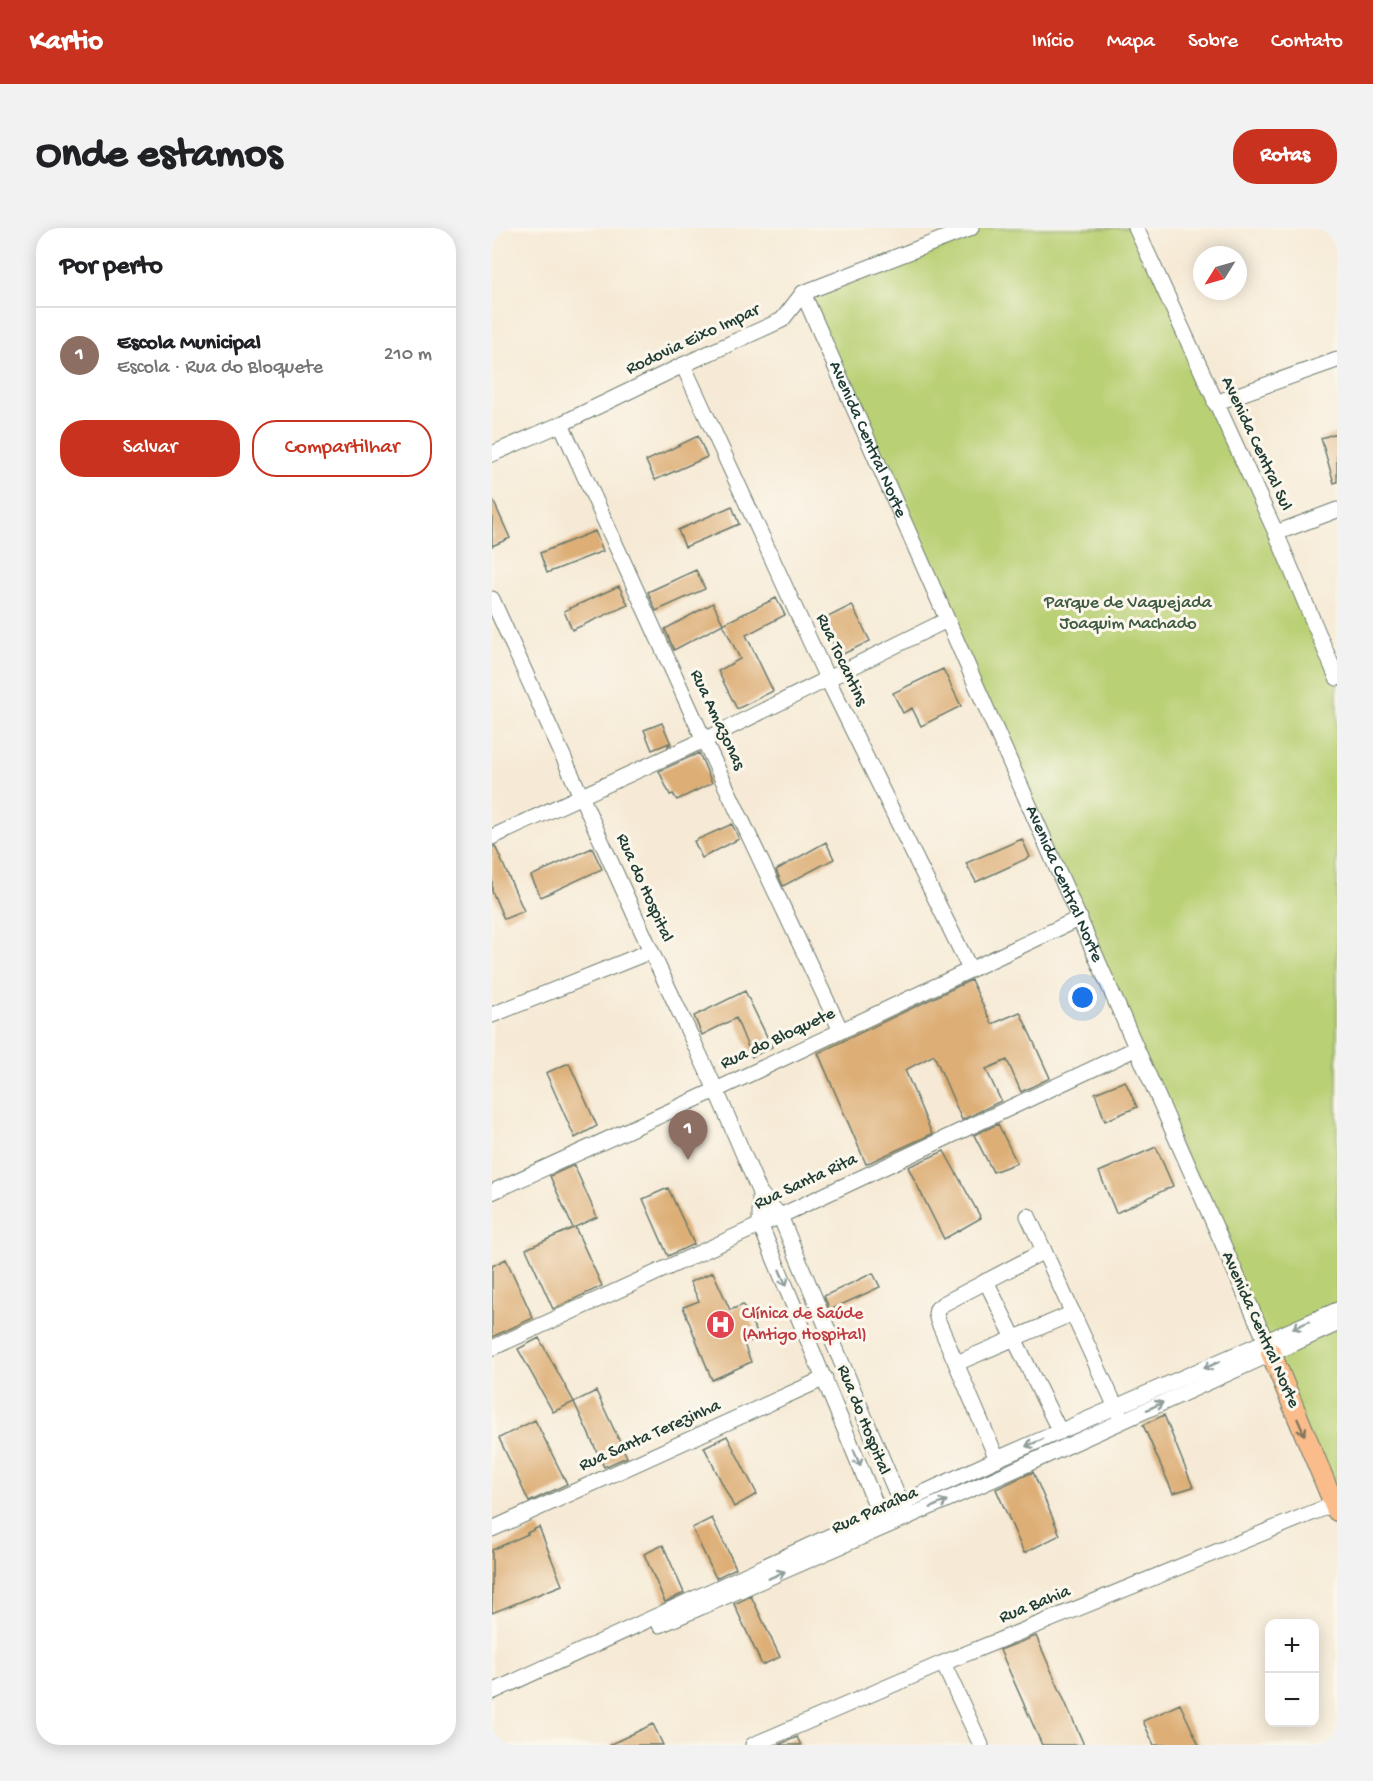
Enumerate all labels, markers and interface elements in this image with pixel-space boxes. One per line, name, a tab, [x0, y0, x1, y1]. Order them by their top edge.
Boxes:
text: Kartio	[30, 26, 103, 59]
text: Início	[1032, 30, 1074, 55]
text: Mapa	[1107, 30, 1155, 55]
text: Sobre	[1188, 30, 1238, 55]
text: Contato	[1271, 30, 1343, 55]
button: Rotas	[1233, 129, 1337, 184]
text: Onde estamos	[36, 132, 282, 181]
north arrow	[1193, 246, 1247, 300]
text: Por perto	[60, 252, 163, 283]
street label: Rodovia Eixo Impar	[623, 299, 765, 380]
text: Escola Municipal	[117, 331, 261, 357]
text: 1	[75, 344, 84, 367]
text: 210 m	[384, 344, 432, 367]
text: Escola · Rua do Bloquete	[117, 357, 323, 380]
street label: Avenida Central Norte	[824, 358, 912, 521]
street label: Avenida Central Sul	[1216, 374, 1296, 514]
button: Salvar	[60, 420, 240, 477]
button: Compartilhar	[252, 420, 432, 477]
park label: Parque de Vaquejada Joaquim Machado	[1043, 593, 1213, 635]
street label: Rua Tocantins	[810, 610, 872, 711]
street label: Rua Amazonas	[685, 667, 750, 775]
street label: Avenida Central Norte	[1020, 802, 1108, 966]
street label: Rua do Hospital	[611, 830, 677, 946]
your location	[1068, 983, 1097, 1012]
street label: Rua do Bloquete	[717, 1003, 839, 1075]
pin: 1	[668, 1110, 708, 1160]
street label: Rua Santa Rita	[751, 1149, 862, 1215]
street label: Avenida Central Norte	[1216, 1249, 1304, 1412]
one-way arrow	[778, 1269, 789, 1287]
place label: Clínica de Saúde (Antigo Hospital)	[742, 1304, 867, 1346]
hospital icon: Clínica de Saúde (Antigo Hospital)	[705, 1308, 737, 1340]
one-way arrow	[1293, 1320, 1311, 1331]
one-way arrow	[1203, 1360, 1221, 1371]
street label: Rua do Hospital	[831, 1362, 895, 1478]
street label: Rua Santa Terezinha	[576, 1395, 725, 1477]
one-way arrow	[1145, 1400, 1163, 1412]
one-way arrow	[1296, 1417, 1307, 1435]
one-way arrow	[1025, 1438, 1043, 1450]
one-way arrow	[852, 1449, 863, 1467]
street label: Rua Paraíba	[829, 1482, 922, 1539]
one-way arrow	[929, 1497, 947, 1509]
one-way arrow	[767, 1569, 785, 1580]
street label: Rua Bahia	[996, 1581, 1075, 1629]
map controls	[1265, 1619, 1319, 1727]
button: +	[1265, 1619, 1319, 1673]
button: −	[1265, 1673, 1319, 1727]

